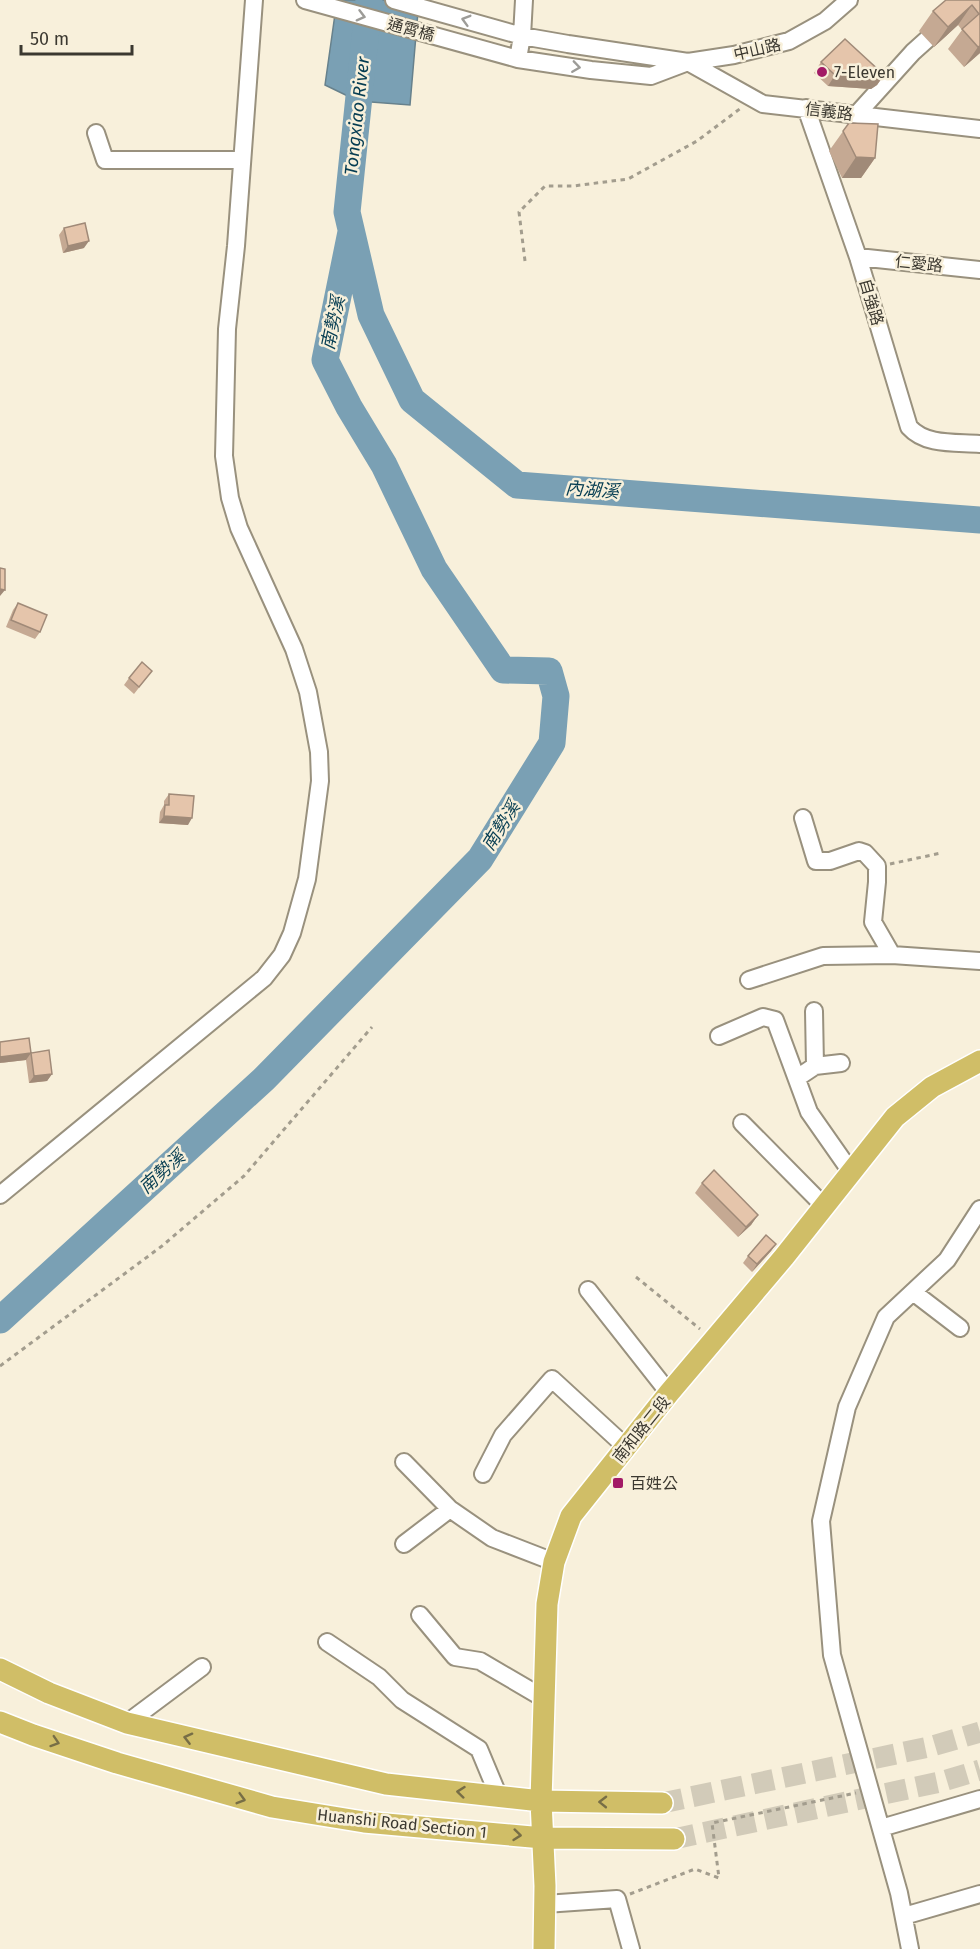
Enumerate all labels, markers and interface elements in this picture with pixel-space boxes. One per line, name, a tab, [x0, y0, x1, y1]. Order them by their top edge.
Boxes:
one-way arrow	[356, 8, 366, 21]
street label: 通霄橋	[385, 14, 437, 45]
one-way arrow	[461, 15, 472, 27]
scale bar	[21, 18, 132, 56]
text: 50 m	[30, 28, 69, 50]
street label: 中山路	[732, 35, 783, 64]
water label: Tongxiao River	[340, 54, 374, 176]
one-way arrow	[571, 61, 580, 73]
place label: 7-Eleven	[834, 63, 895, 82]
marker: 7-Eleven	[815, 65, 829, 79]
street label: 信義路	[804, 99, 854, 124]
street label: 仁愛路	[894, 252, 944, 275]
street label: 自強路	[856, 276, 887, 328]
water label: 南勢溪	[317, 291, 350, 352]
water label: 內湖溪	[564, 477, 623, 503]
water label: 南勢溪	[477, 795, 526, 855]
water label: 南勢溪	[135, 1144, 192, 1198]
street label: 南和路二段	[609, 1392, 674, 1466]
place label: 百姓公	[630, 1474, 678, 1493]
marker: 百姓公	[611, 1476, 625, 1490]
one-way arrow	[183, 1732, 193, 1745]
one-way arrow	[49, 1735, 60, 1748]
one-way arrow	[457, 1786, 466, 1799]
one-way arrow	[236, 1791, 246, 1804]
one-way arrow	[599, 1796, 608, 1808]
street label: Huanshi Road Section 1	[316, 1805, 488, 1842]
one-way arrow	[513, 1828, 522, 1841]

